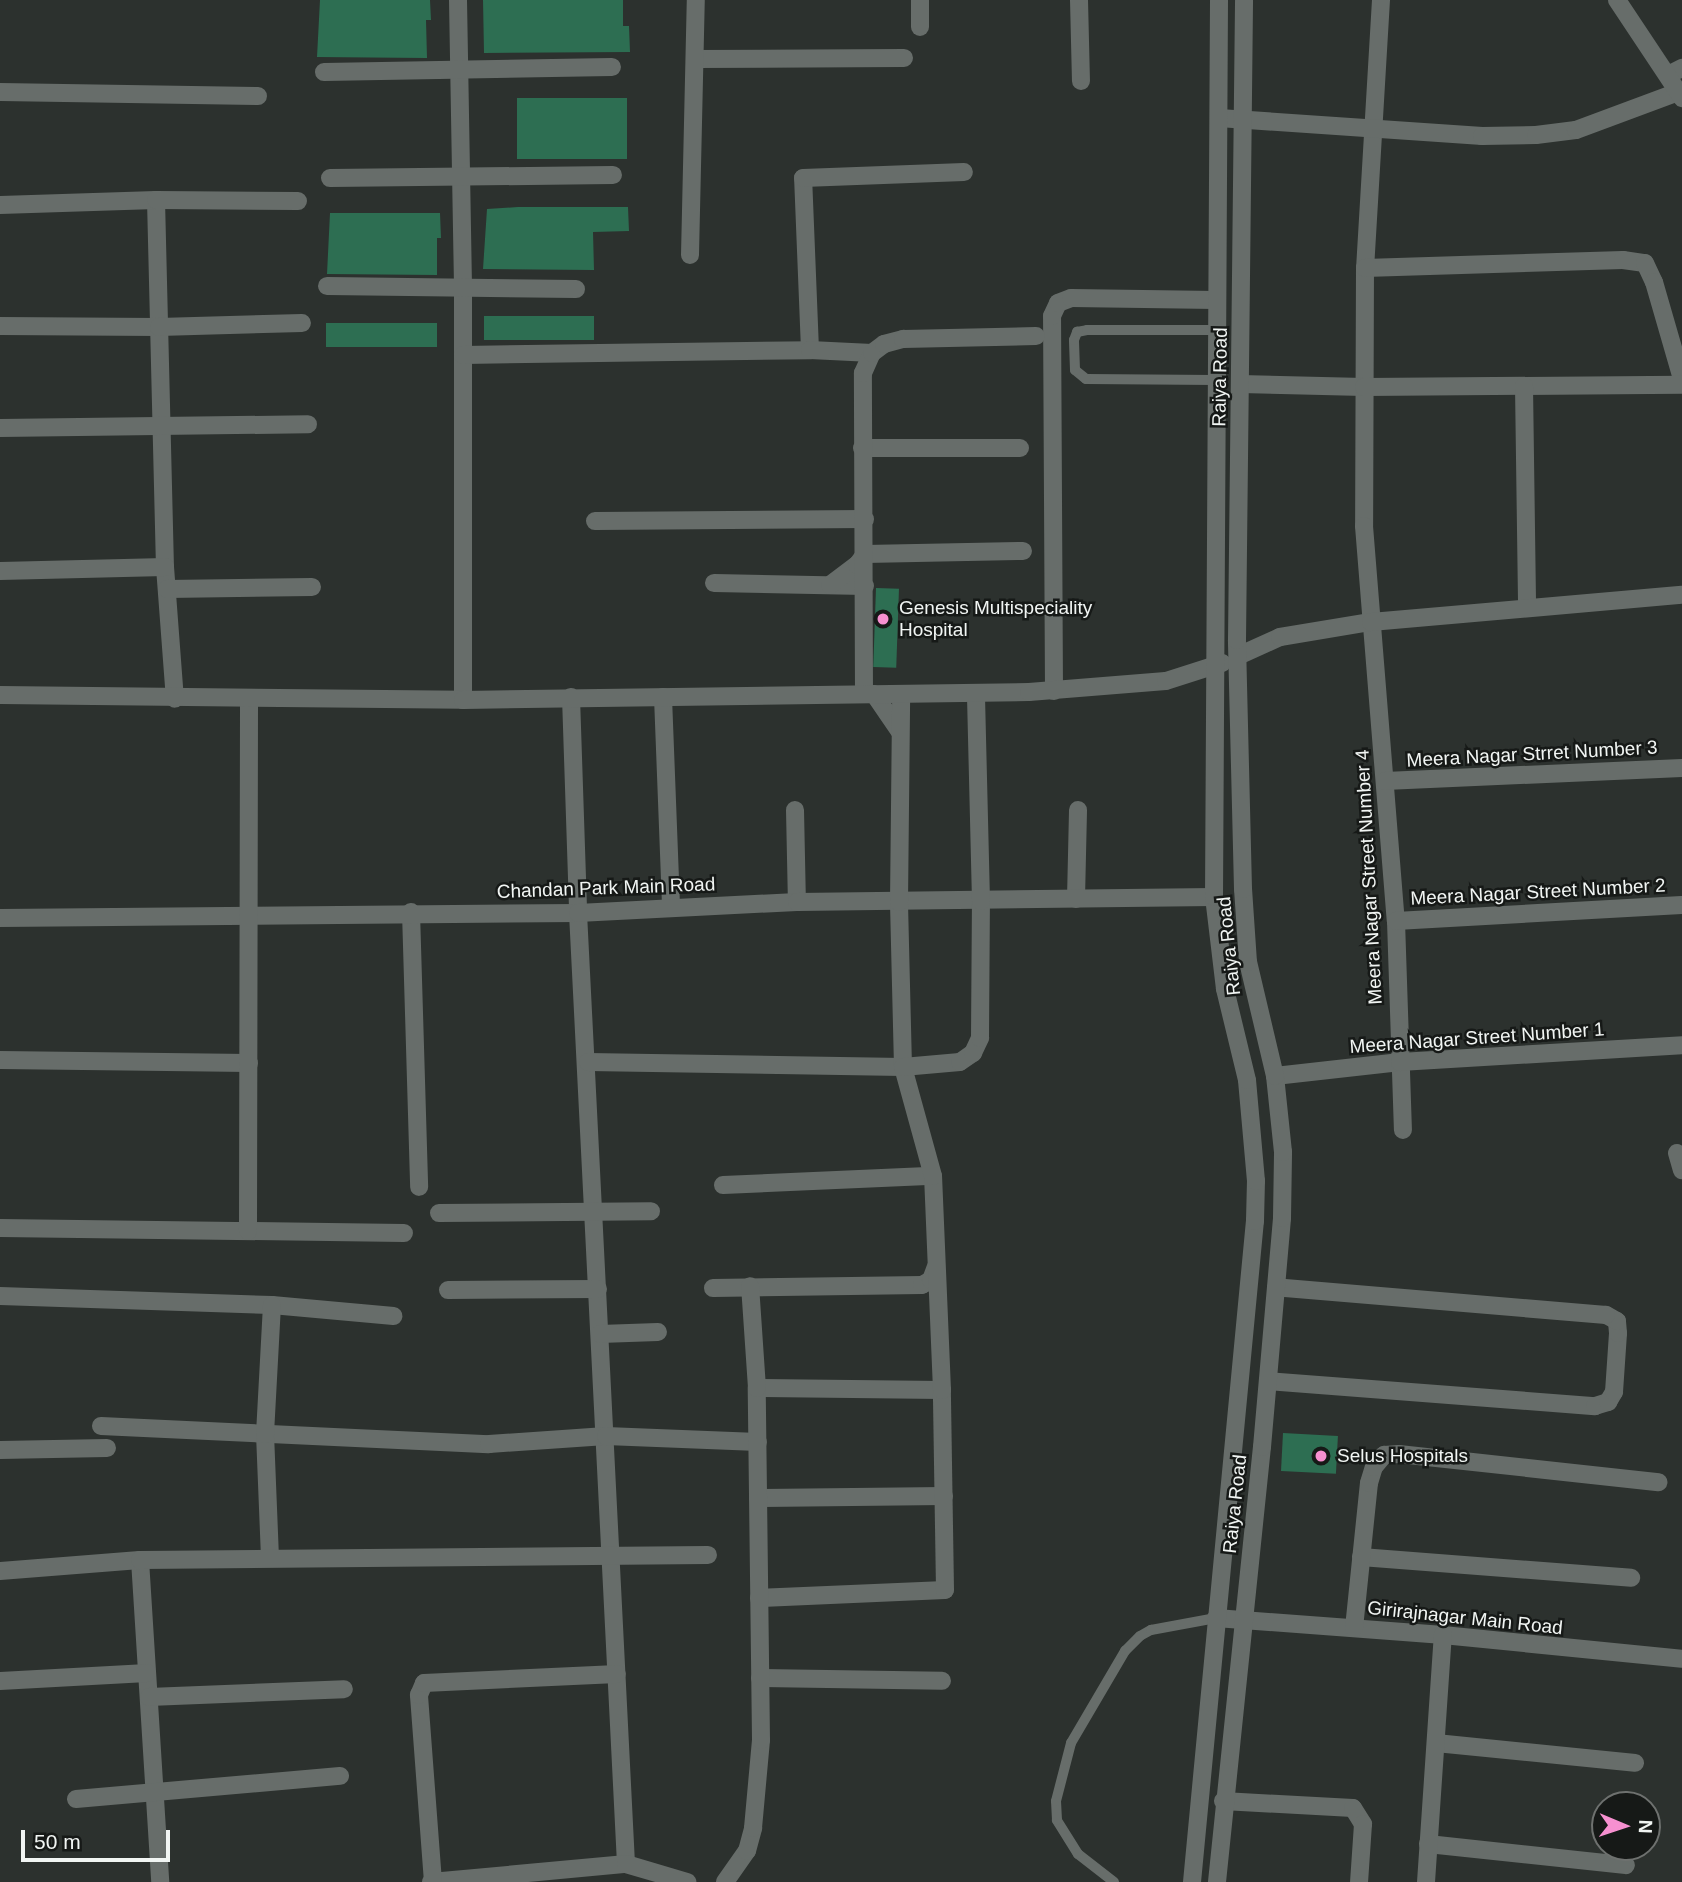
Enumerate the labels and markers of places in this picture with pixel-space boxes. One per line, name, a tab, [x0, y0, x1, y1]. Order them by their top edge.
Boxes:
place label: Genesis Multispeciality Hospital	[899, 597, 1092, 641]
marker: Genesis Multispeciality Hospital	[873, 609, 893, 629]
place label: Selus Hospitals	[1337, 1445, 1468, 1467]
marker: Selus Hospitals	[1311, 1446, 1331, 1466]

